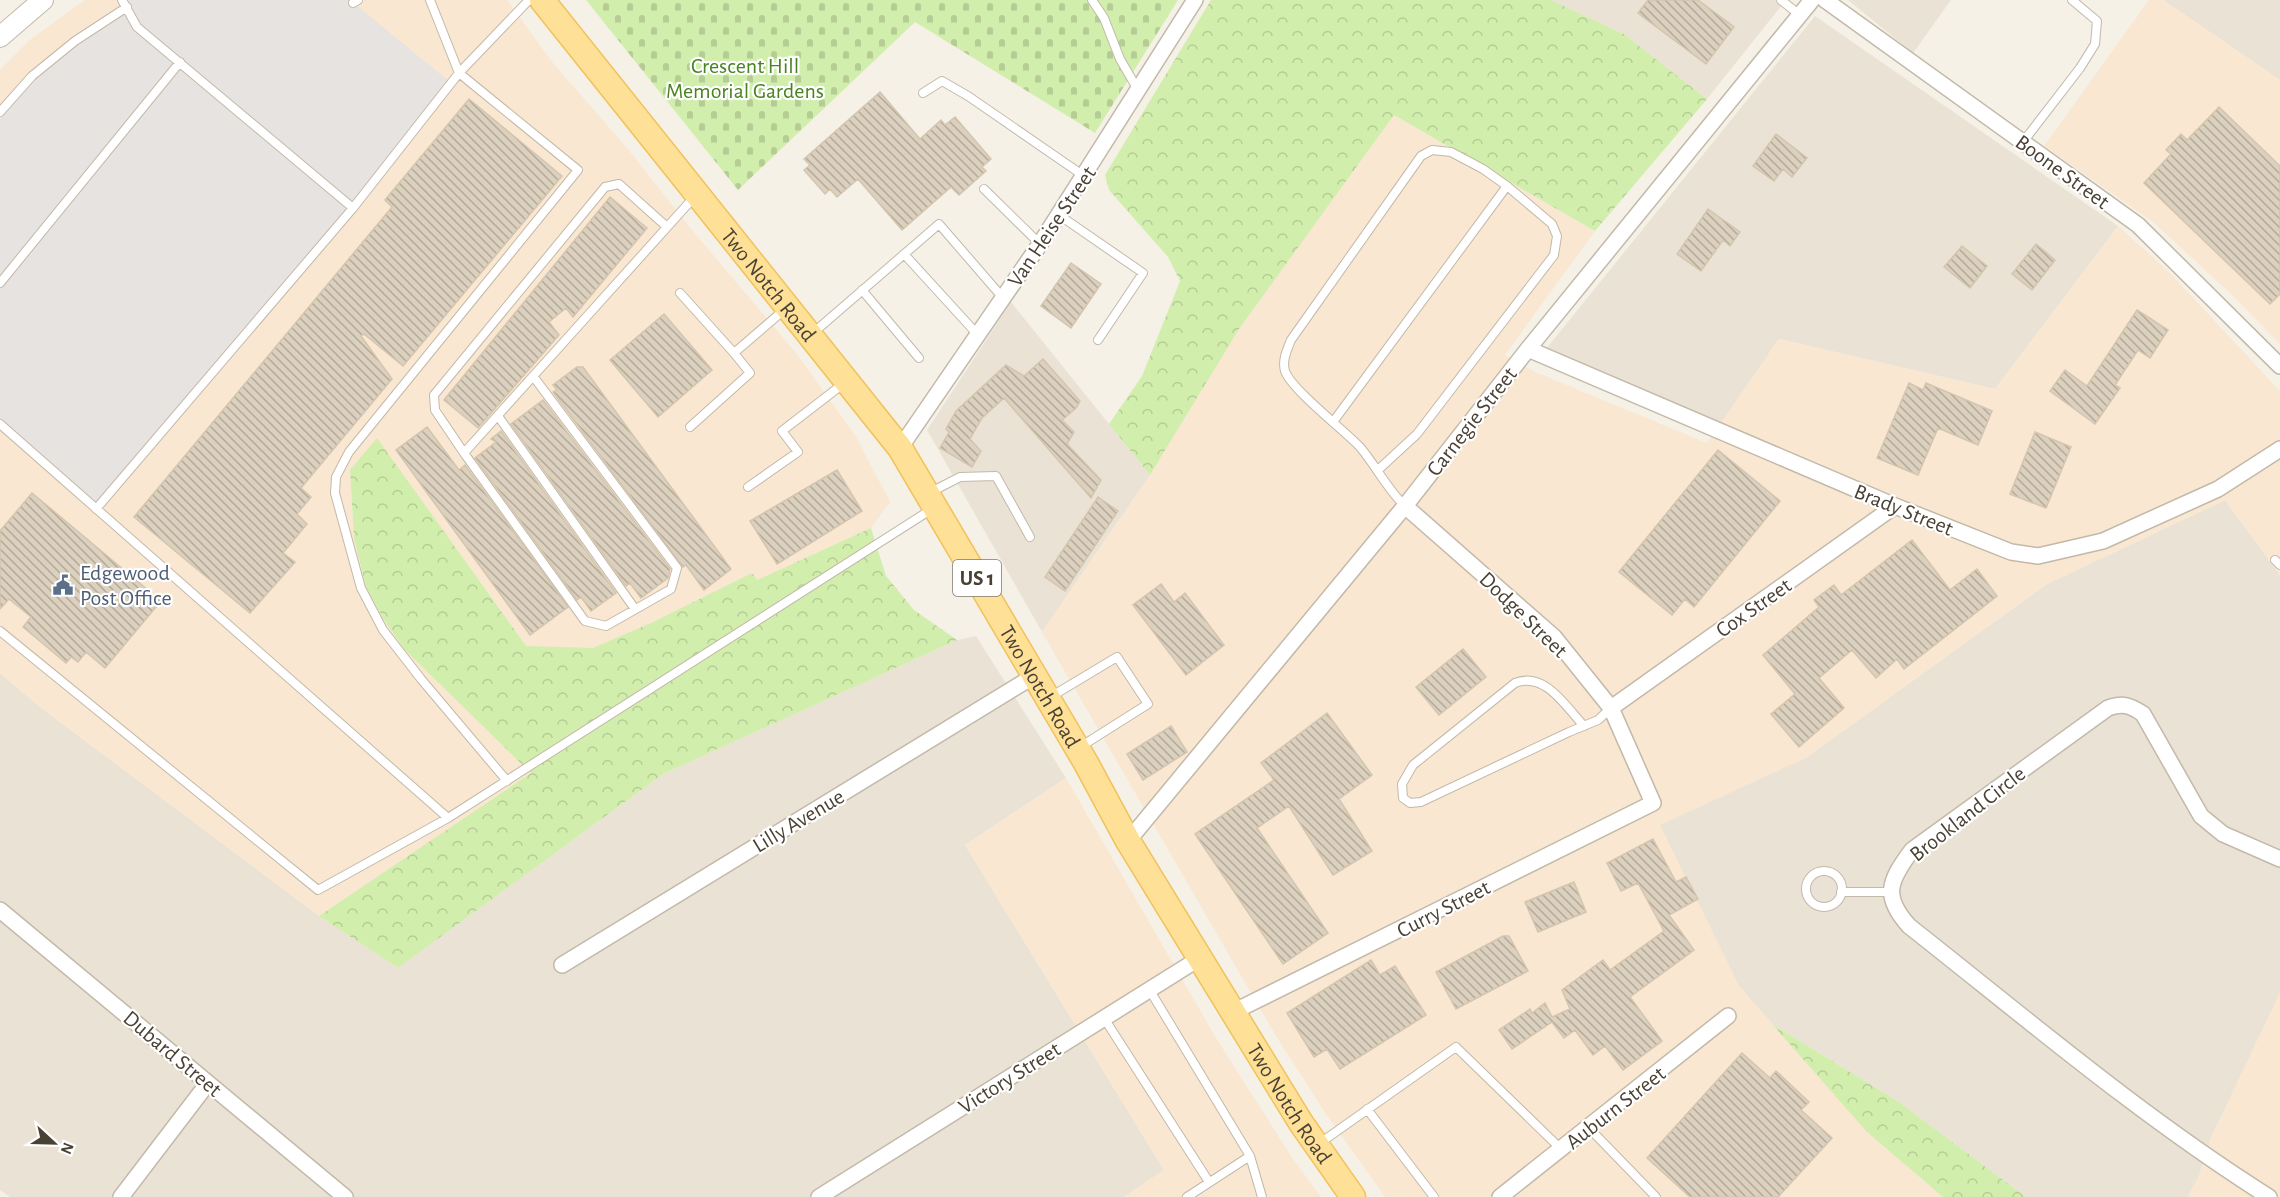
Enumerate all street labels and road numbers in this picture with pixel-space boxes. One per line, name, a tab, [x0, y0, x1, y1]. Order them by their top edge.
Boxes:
street label: Boone Street	[2011, 131, 2113, 213]
street label: Van Heise Street	[1004, 162, 1100, 291]
street label: Two Notch Road	[717, 224, 820, 346]
street label: Carnegie Street	[1423, 363, 1521, 480]
street label: Brady Street	[1851, 480, 1956, 540]
road number: US 1	[953, 560, 1001, 596]
street label: Dodge Street	[1475, 568, 1571, 662]
street label: Cox Street	[1712, 574, 1795, 642]
street label: Two Notch Road	[995, 622, 1084, 752]
street label: Brookland Circle	[1906, 762, 2030, 866]
street label: Lilly Avenue	[749, 785, 848, 857]
street label: Curry Street	[1393, 876, 1494, 942]
street label: Dubard Street	[119, 1007, 226, 1101]
street label: Victory Street	[955, 1038, 1064, 1118]
street label: Two Notch Road	[1243, 1040, 1336, 1168]
street label: Auburn Street	[1562, 1062, 1670, 1153]

